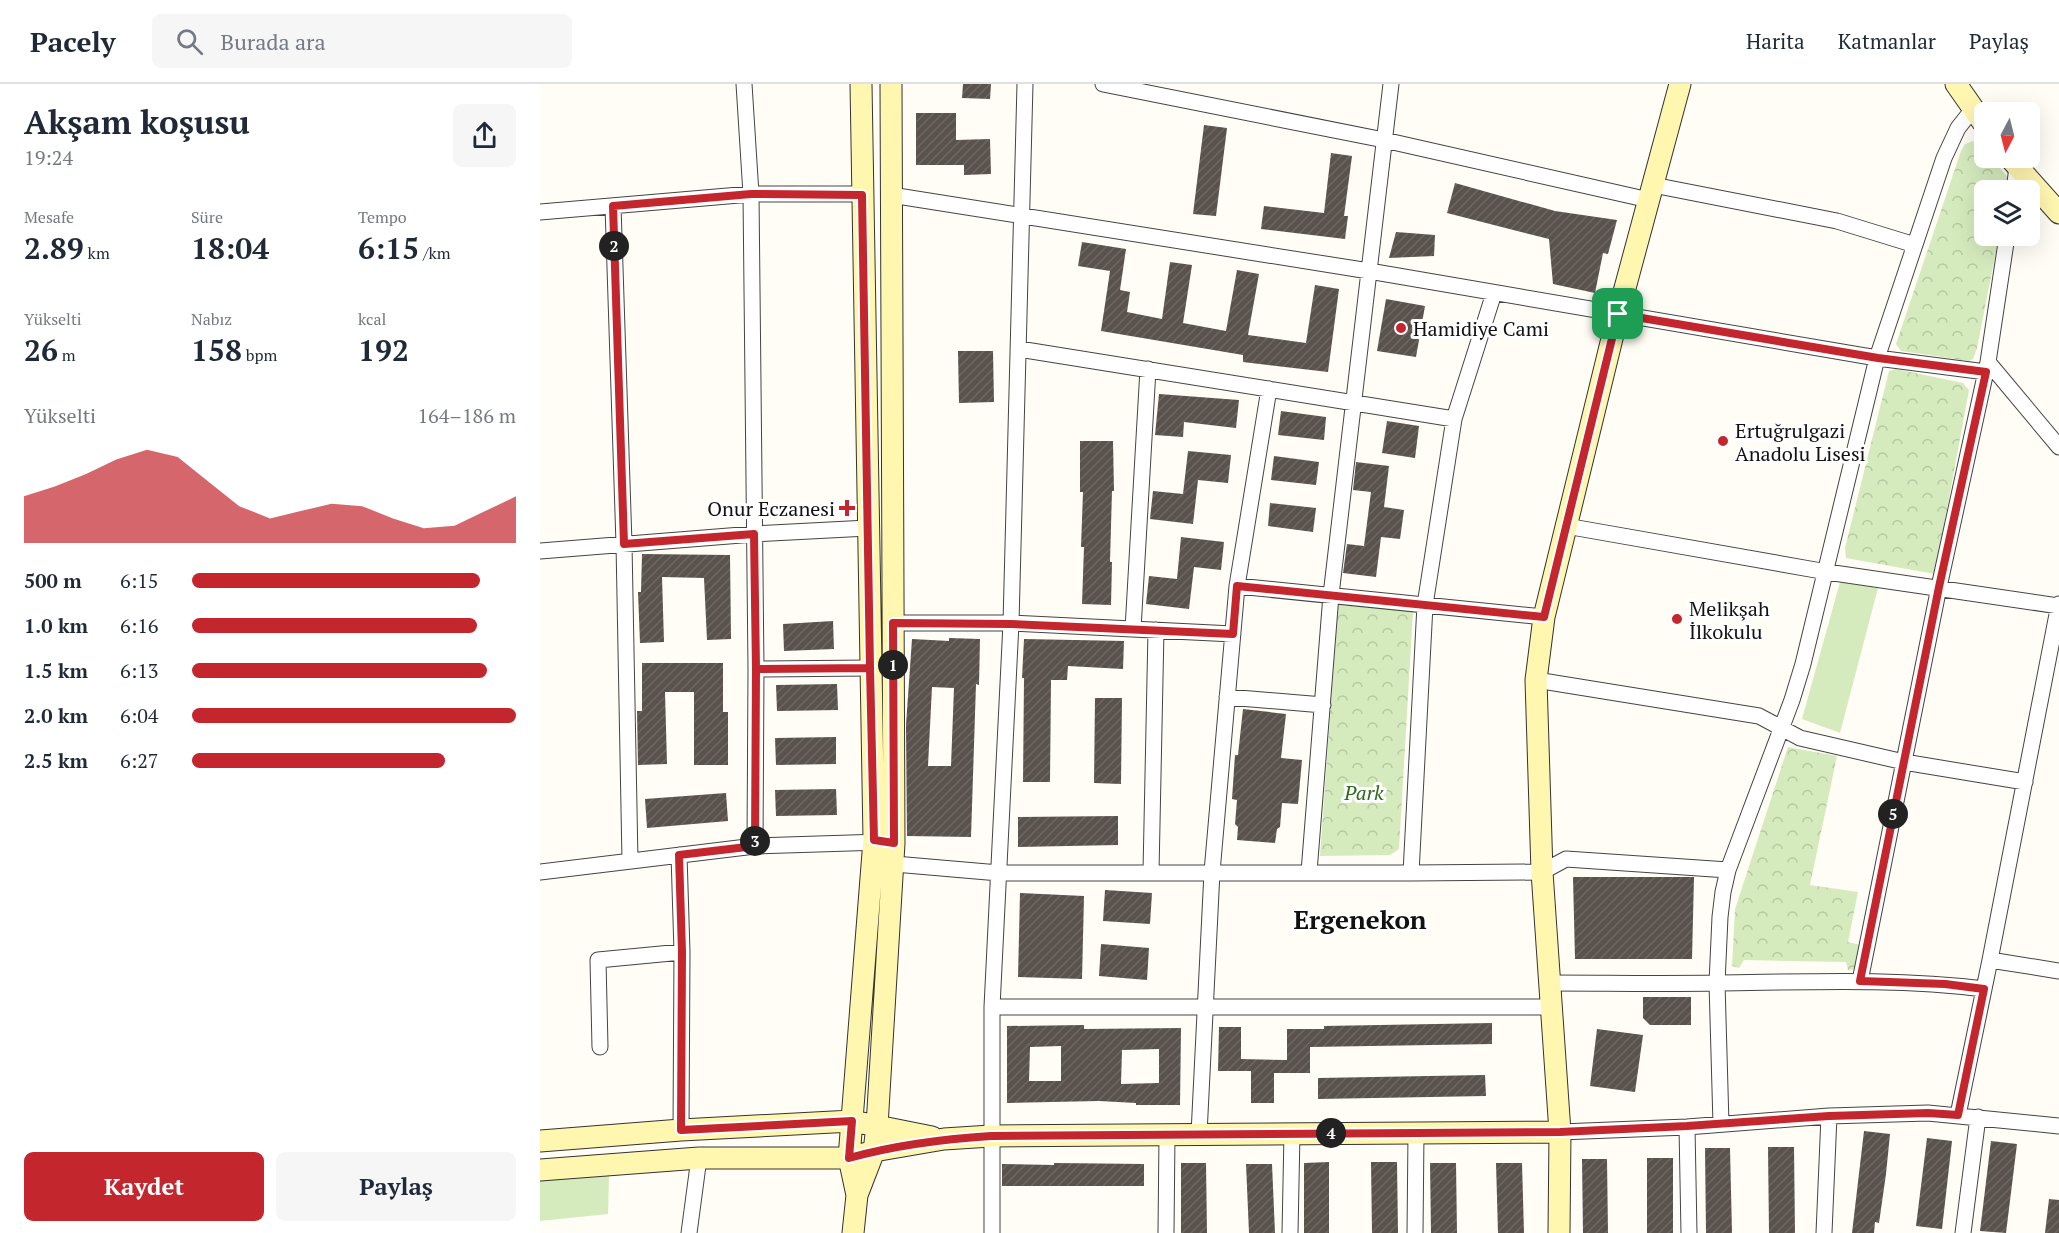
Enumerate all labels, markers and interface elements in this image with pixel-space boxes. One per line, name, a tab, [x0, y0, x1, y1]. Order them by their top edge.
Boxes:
search box	[152, 14, 572, 68]
text: Pacely	[30, 23, 116, 60]
icon: search	[173, 25, 206, 58]
text: Burada ara	[221, 27, 326, 56]
text: Harita	[1746, 27, 1805, 55]
text: Katmanlar	[1838, 27, 1936, 55]
text: Paylaş	[1969, 27, 2029, 55]
text: Akşam koşusu	[24, 100, 250, 143]
north arrow	[1974, 102, 2040, 168]
map controls	[1974, 102, 2040, 246]
button: share	[453, 104, 516, 167]
text: 19:24	[24, 144, 73, 171]
button: layers	[1974, 180, 2040, 246]
text: Mesafe	[24, 206, 74, 228]
text: Süre	[191, 206, 223, 228]
text: Tempo	[358, 206, 407, 228]
text: 2.89	[24, 228, 84, 268]
text: 18:04	[191, 228, 269, 268]
text: 6:15	[358, 228, 419, 268]
pin: 2	[599, 231, 629, 261]
text: 2	[609, 235, 619, 257]
text: km	[84, 242, 110, 264]
text: /km	[419, 242, 451, 264]
pin	[1592, 288, 1643, 339]
icon: arrive	[1601, 297, 1634, 330]
text: Yükselti	[24, 308, 82, 330]
text: Nabız	[191, 308, 232, 330]
text: kcal	[358, 308, 386, 330]
place label: Hamidiye Cami	[1413, 315, 1549, 342]
marker: Hamidiye Cami	[1394, 321, 1408, 335]
text: 26	[24, 330, 58, 370]
text: 158	[191, 330, 242, 370]
text: 192	[358, 330, 409, 370]
text: m	[58, 344, 76, 366]
text: bpm	[242, 344, 277, 366]
text: Yükselti	[24, 402, 96, 429]
text: 164–186 m	[417, 402, 516, 429]
place label: Ertuğrulgazi Anadolu Lisesi	[1735, 417, 1866, 467]
marker: Ertuğrulgazi Anadolu Lisesi	[1716, 434, 1730, 448]
place label: Onur Eczanesi	[707, 495, 835, 522]
marker: Onur Eczanesi	[840, 501, 854, 515]
text: 500 m	[24, 567, 82, 594]
text: 6:15	[120, 567, 159, 594]
place label: Melikşah İlkokulu	[1689, 595, 1770, 645]
text: 1.0 km	[24, 612, 88, 639]
text: 6:16	[120, 612, 159, 639]
marker: Melikşah İlkokulu	[1670, 612, 1684, 626]
pin: 1	[878, 650, 908, 680]
text: 1	[888, 654, 898, 676]
text: 1.5 km	[24, 657, 88, 684]
text: 6:13	[120, 657, 159, 684]
text: 2.0 km	[24, 702, 88, 729]
text: 6:04	[120, 702, 159, 729]
text: 2.5 km	[24, 747, 88, 774]
text: 6:27	[120, 747, 159, 774]
park label: Park	[1343, 779, 1384, 806]
pin: 5	[1878, 799, 1908, 829]
text: 5	[1888, 803, 1898, 825]
pin: 3	[740, 826, 770, 856]
text: 3	[750, 830, 760, 852]
district label: Ergenekon	[1293, 902, 1427, 936]
pin: 4	[1316, 1118, 1346, 1148]
text: 4	[1326, 1122, 1336, 1144]
button: Kaydet	[24, 1152, 264, 1221]
button: Paylaş	[276, 1152, 516, 1221]

